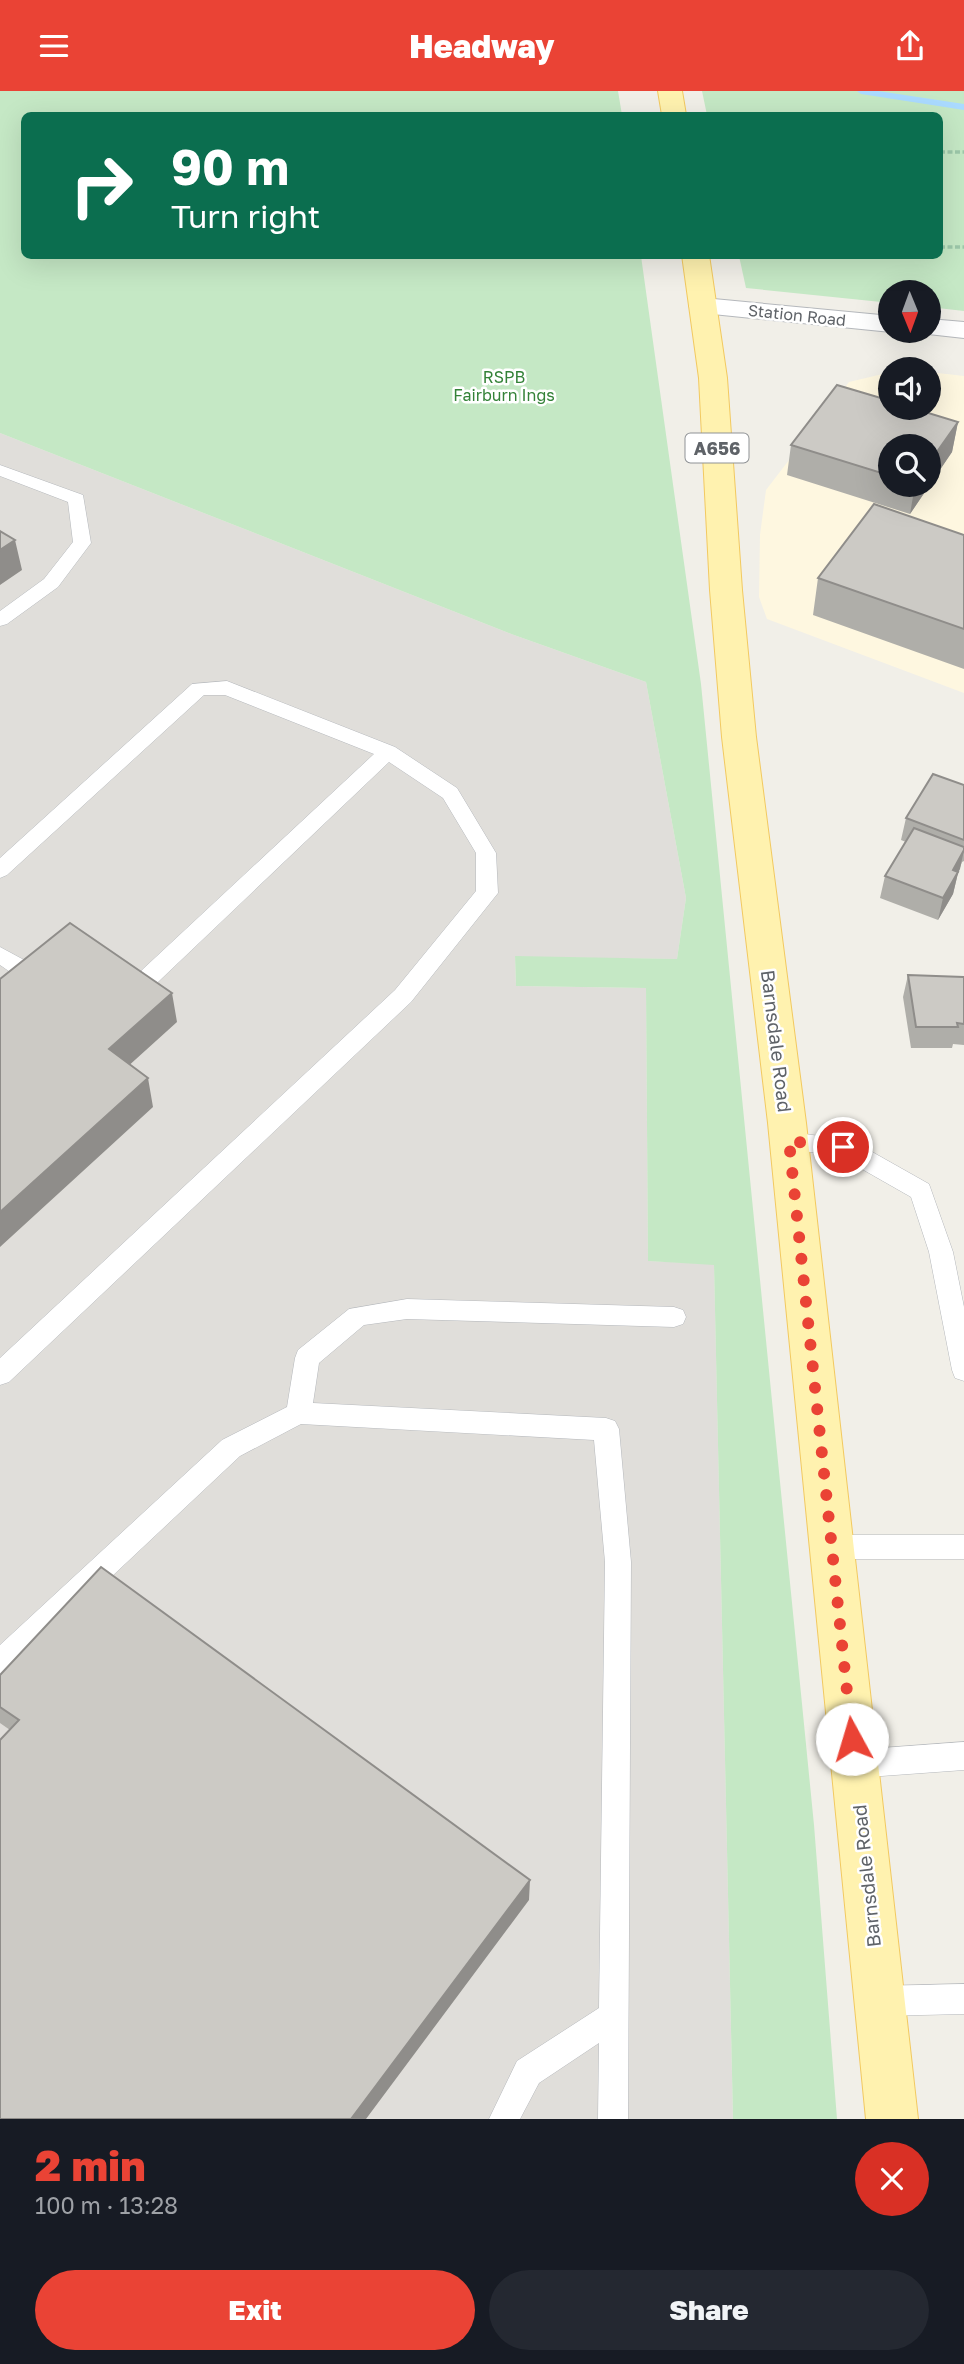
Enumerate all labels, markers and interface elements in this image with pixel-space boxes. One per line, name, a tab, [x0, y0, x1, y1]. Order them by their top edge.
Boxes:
icon: menu	[35, 27, 73, 65]
text: Headway	[409, 27, 555, 65]
icon: share	[891, 27, 929, 65]
text: 90 m	[171, 137, 289, 196]
icon: right	[56, 140, 147, 231]
text: Turn right	[171, 197, 320, 235]
north arrow	[878, 280, 942, 343]
map controls	[878, 280, 941, 497]
street label: Station Road	[747, 300, 847, 330]
button: sound	[878, 357, 941, 420]
park label: RSPB Fairburn Ings	[453, 367, 555, 405]
road number: A656	[686, 433, 748, 463]
button: search	[878, 434, 941, 497]
street label: Barnsdale Road	[757, 968, 797, 1114]
pin	[813, 1117, 873, 1177]
icon: arrive	[824, 1128, 862, 1166]
position arrow	[815, 1702, 889, 1776]
street label: Barnsdale Road	[847, 1804, 885, 1948]
text: 2 min	[35, 2140, 146, 2190]
button: close	[855, 2142, 929, 2216]
text: 100 m · 13:28	[35, 2191, 178, 2219]
button: Exit	[35, 2270, 475, 2350]
button: Share	[489, 2270, 929, 2350]

